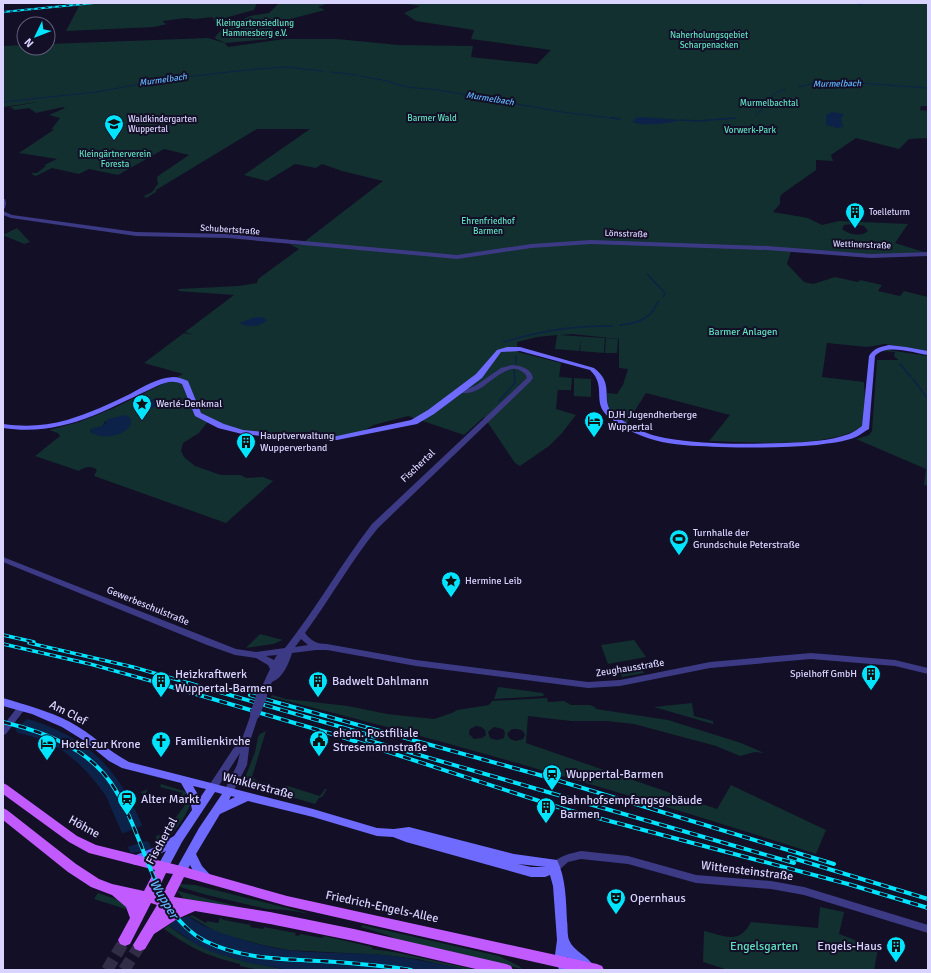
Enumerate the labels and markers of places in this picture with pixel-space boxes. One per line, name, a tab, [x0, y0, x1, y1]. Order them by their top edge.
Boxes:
school or university icon: Waldkindergarten Wuppertal	[103, 113, 125, 141]
place label: Waldkindergarten Wuppertal	[128, 114, 197, 135]
building icon: Toelleturm	[844, 201, 866, 229]
place label: Toelleturm	[869, 207, 910, 218]
place icon: Werlé-Denkmal	[131, 393, 153, 421]
place label: Werlé-Denkmal	[156, 398, 222, 410]
place label: DJH Jugendherberge Wuppertal	[608, 409, 697, 433]
hotel icon: DJH Jugendherberge Wuppertal	[583, 410, 605, 438]
place label: Hauptverwaltung Wupperverband	[260, 430, 334, 454]
building icon: Hauptverwaltung Wupperverband	[235, 431, 257, 459]
place label: Turnhalle der Grundschule Peterstraße	[693, 527, 800, 551]
sports icon: Turnhalle der Grundschule Peterstraße	[668, 528, 690, 556]
place icon: Hermine Leib	[440, 570, 462, 598]
place label: Hermine Leib	[465, 575, 522, 587]
building icon: Spielhoff GmbH	[860, 663, 882, 691]
place label: Heizkraftwerk Wuppertal-Barmen	[175, 667, 273, 696]
place label: Spielhoff GmbH	[790, 668, 857, 680]
building icon: Heizkraftwerk Wuppertal-Barmen	[150, 670, 172, 698]
building icon: Badwelt Dahlmann	[307, 670, 329, 698]
place label: Badwelt Dahlmann	[332, 674, 429, 689]
place label: ehem. Postfiliale Stresemannstraße	[333, 726, 427, 755]
public building icon: ehem. Postfiliale Stresemannstraße	[308, 729, 330, 757]
church icon: Familienkirche	[150, 730, 172, 758]
hotel icon: Hotel zur Krone	[36, 733, 58, 761]
place label: Familienkirche	[175, 734, 251, 749]
place label: Hotel zur Krone	[61, 737, 141, 752]
station icon: Wuppertal-Barmen	[541, 763, 563, 791]
place label: Wuppertal-Barmen	[566, 767, 664, 782]
station icon: Alter Markt	[116, 788, 138, 816]
place label: Alter Markt	[141, 792, 199, 807]
place label: Bahnhofsempfangsgebäude Barmen	[560, 793, 702, 822]
building icon: Bahnhofsempfangsgebäude Barmen	[535, 796, 557, 824]
theatre icon: Opernhaus	[605, 887, 627, 915]
place label: Opernhaus	[630, 891, 686, 906]
building icon: Engels-Haus	[885, 935, 907, 963]
place label: Engels-Haus	[817, 939, 882, 954]

